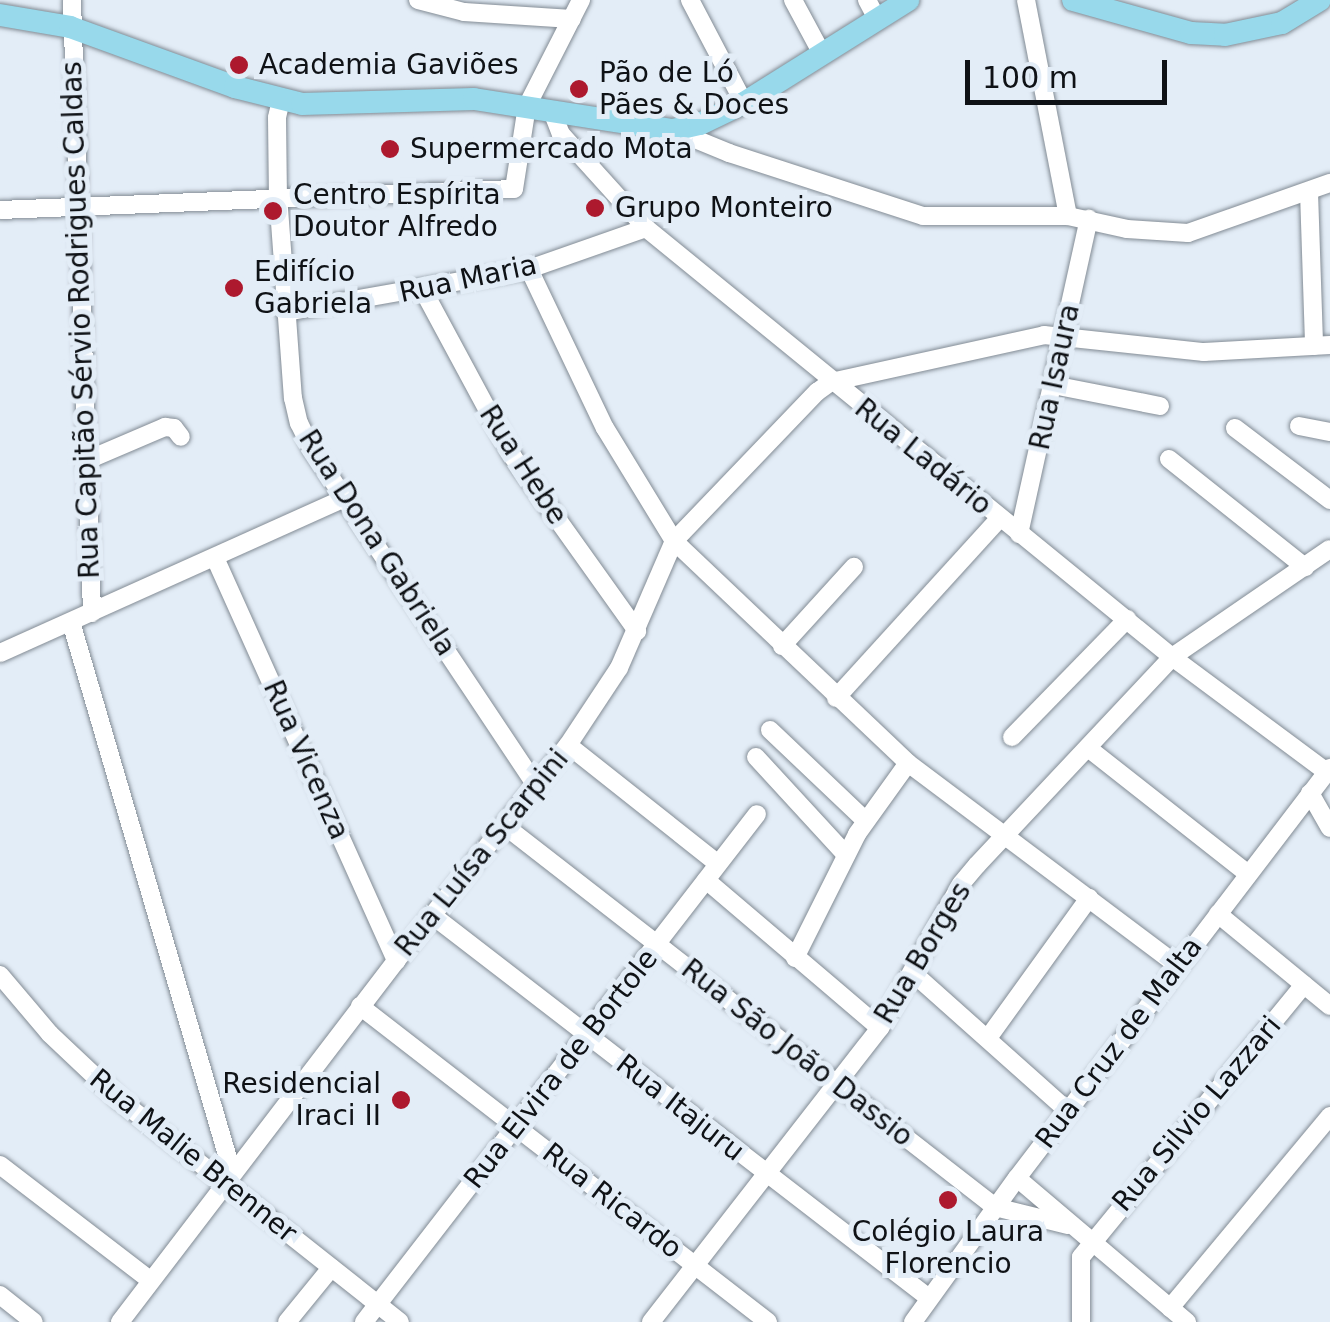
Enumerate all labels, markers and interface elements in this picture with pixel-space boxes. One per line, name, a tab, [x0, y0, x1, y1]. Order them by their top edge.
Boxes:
scale bar	[970, 40, 1172, 102]
place label: Academia Gaviões	[259, 48, 518, 82]
marker: Academia Gaviões	[228, 54, 250, 76]
place label: Pão de Ló Pães & Doces	[599, 56, 789, 122]
text: 100 m	[982, 60, 1078, 95]
street label: Rua Capitão Sérvio Rodrigues Caldas	[55, 61, 107, 579]
marker: Pão de Ló Pães & Doces	[568, 78, 590, 100]
place label: Supermercado Mota	[410, 132, 693, 166]
marker: Supermercado Mota	[379, 138, 401, 160]
place label: Centro Espírita Doutor Alfredo	[293, 178, 501, 244]
place label: Grupo Monteiro	[615, 191, 833, 225]
marker: Grupo Monteiro	[584, 197, 606, 219]
marker: Centro Espírita Doutor Alfredo	[262, 200, 284, 222]
street label: Rua Maria	[396, 248, 540, 310]
place label: Edifício Gabriela	[254, 255, 372, 321]
marker: Edifício Gabriela	[223, 277, 245, 299]
street label: Rua Isaura	[1023, 301, 1087, 453]
street label: Rua Ladário	[848, 392, 998, 522]
street label: Rua Hebe	[472, 399, 574, 531]
street label: Rua Dona Gabriela	[291, 424, 463, 662]
street label: Rua Vicenza	[256, 675, 356, 845]
street label: Rua Luísa Scarpini	[388, 743, 576, 963]
street label: Rua Borges	[868, 876, 978, 1030]
street label: Rua Cruz de Malta	[1029, 931, 1209, 1155]
street label: Rua Elvira de Bortole	[457, 943, 665, 1195]
street label: Rua São João Dassio	[675, 952, 919, 1154]
street label: Rua Silvio Lazzari	[1106, 1010, 1288, 1218]
street label: Rua Itajuru	[609, 1048, 751, 1168]
street label: Rua Malie Brenner	[83, 1062, 303, 1250]
place label: Residencial Iraci II	[222, 1067, 381, 1133]
marker: Residencial Iraci II	[390, 1089, 412, 1111]
street label: Rua Ricardo	[536, 1136, 688, 1266]
marker: Colégio Laura Florencio	[937, 1189, 959, 1211]
place label: Colégio Laura Florencio	[852, 1215, 1044, 1281]

